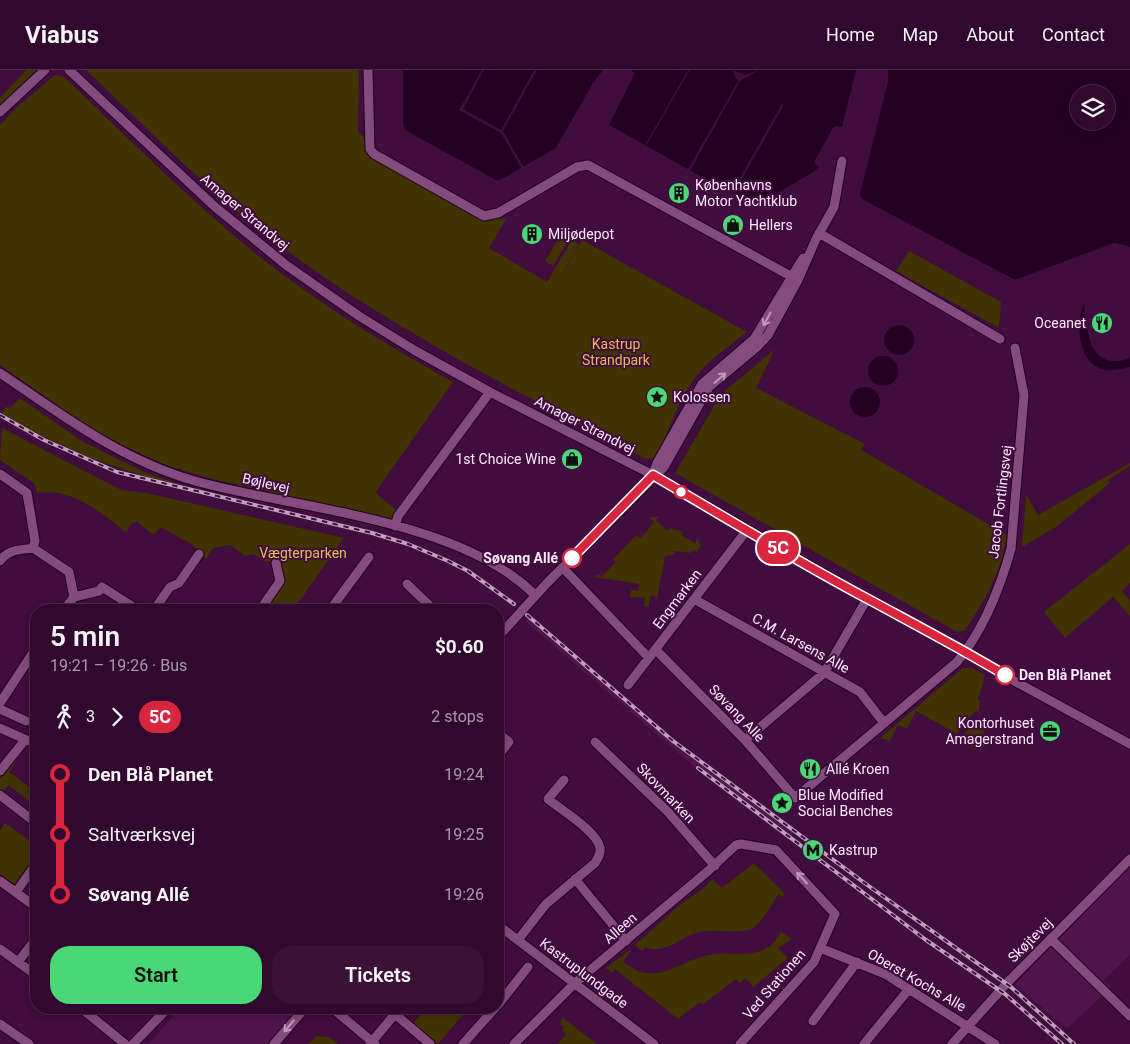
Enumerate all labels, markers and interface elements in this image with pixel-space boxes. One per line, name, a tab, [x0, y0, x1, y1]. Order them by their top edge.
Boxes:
text: Viabus	[25, 21, 99, 49]
text: Home	[826, 24, 875, 45]
text: Map	[903, 24, 938, 45]
text: About	[966, 24, 1014, 45]
text: Contact	[1042, 24, 1105, 45]
map controls	[1070, 85, 1115, 130]
button: layers	[1070, 85, 1115, 130]
street label: Amager Strandvej	[197, 170, 293, 254]
place label: Københavns Motor Yachtklub	[695, 177, 797, 209]
building icon: Københavns Motor Yachtklub	[667, 181, 691, 205]
shop icon: Hellers	[721, 213, 745, 237]
place label: Hellers	[749, 217, 793, 233]
building icon: Miljødepot	[520, 222, 544, 246]
place label: Miljødepot	[548, 226, 614, 242]
one-way arrow	[762, 311, 772, 325]
restaurant icon: Oceanet	[1090, 311, 1114, 335]
place label: Oceanet	[1034, 315, 1086, 331]
park label: Kastrup Strandpark	[582, 336, 651, 368]
one-way arrow	[713, 372, 726, 384]
place icon: Kolossen	[645, 385, 669, 409]
place label: Kolossen	[673, 389, 731, 405]
street label: Amager Strandvej	[532, 393, 638, 457]
street label: Jacob Fortlingsvej	[985, 444, 1015, 560]
shop icon: 1st Choice Wine	[560, 447, 584, 471]
place label: 1st Choice Wine	[455, 451, 556, 467]
street label: Bøjlevej	[241, 470, 291, 496]
unlabelled marker	[674, 485, 688, 499]
line badge: 5C	[756, 532, 800, 564]
text: 5C	[767, 537, 789, 558]
park label: Vægterparken	[259, 545, 347, 561]
marker: Søvang Allé	[562, 548, 582, 568]
place label: Søvang Allé	[483, 550, 558, 566]
street label: Engmarken	[649, 566, 705, 632]
street label: C.M. Larsens Alle	[750, 610, 852, 676]
text: 5 min	[50, 620, 120, 653]
text: $0.60	[435, 635, 484, 658]
text: 19:21 – 19:26 · Bus	[50, 656, 187, 675]
marker: Den Blå Planet	[995, 665, 1015, 685]
place label: Den Blå Planet	[1019, 667, 1111, 683]
street label: Søvang Alle	[706, 681, 768, 745]
icon: walk	[50, 703, 78, 731]
icon: forward	[103, 703, 131, 731]
text: 5C	[149, 706, 171, 727]
text: 3	[86, 707, 95, 726]
text: 2 stops	[431, 707, 484, 726]
place label: Kontorhuset Amagerstrand	[945, 715, 1034, 747]
office icon: Kontorhuset Amagerstrand	[1038, 719, 1062, 743]
restaurant icon: Allé Kroen	[798, 757, 822, 781]
street label: Skovmarken	[634, 760, 698, 826]
place label: Allé Kroen	[826, 761, 889, 777]
text: Den Blå Planet	[88, 763, 213, 786]
text: 19:24	[444, 765, 484, 784]
place label: Blue Modified Social Benches	[798, 787, 893, 819]
place icon: Blue Modified Social Benches	[770, 791, 794, 815]
text: Saltværksvej	[88, 823, 195, 846]
text: 19:25	[444, 825, 484, 844]
metro station icon: Kastrup	[801, 838, 825, 862]
place label: Kastrup	[829, 842, 878, 858]
one-way arrow	[796, 872, 808, 885]
text: Søvang Allé	[88, 883, 189, 906]
text: 19:26	[444, 885, 484, 904]
street label: Alleen	[600, 909, 640, 947]
street label: Skøjtevej	[1005, 915, 1055, 965]
street label: Kastruplundgade	[537, 935, 631, 1011]
street label: Oberst Kochs Alle	[865, 945, 969, 1015]
button: Start	[50, 946, 262, 1004]
button: Tickets	[272, 946, 484, 1004]
street label: Ved Stationen	[739, 946, 809, 1022]
one-way arrow	[284, 1019, 295, 1032]

